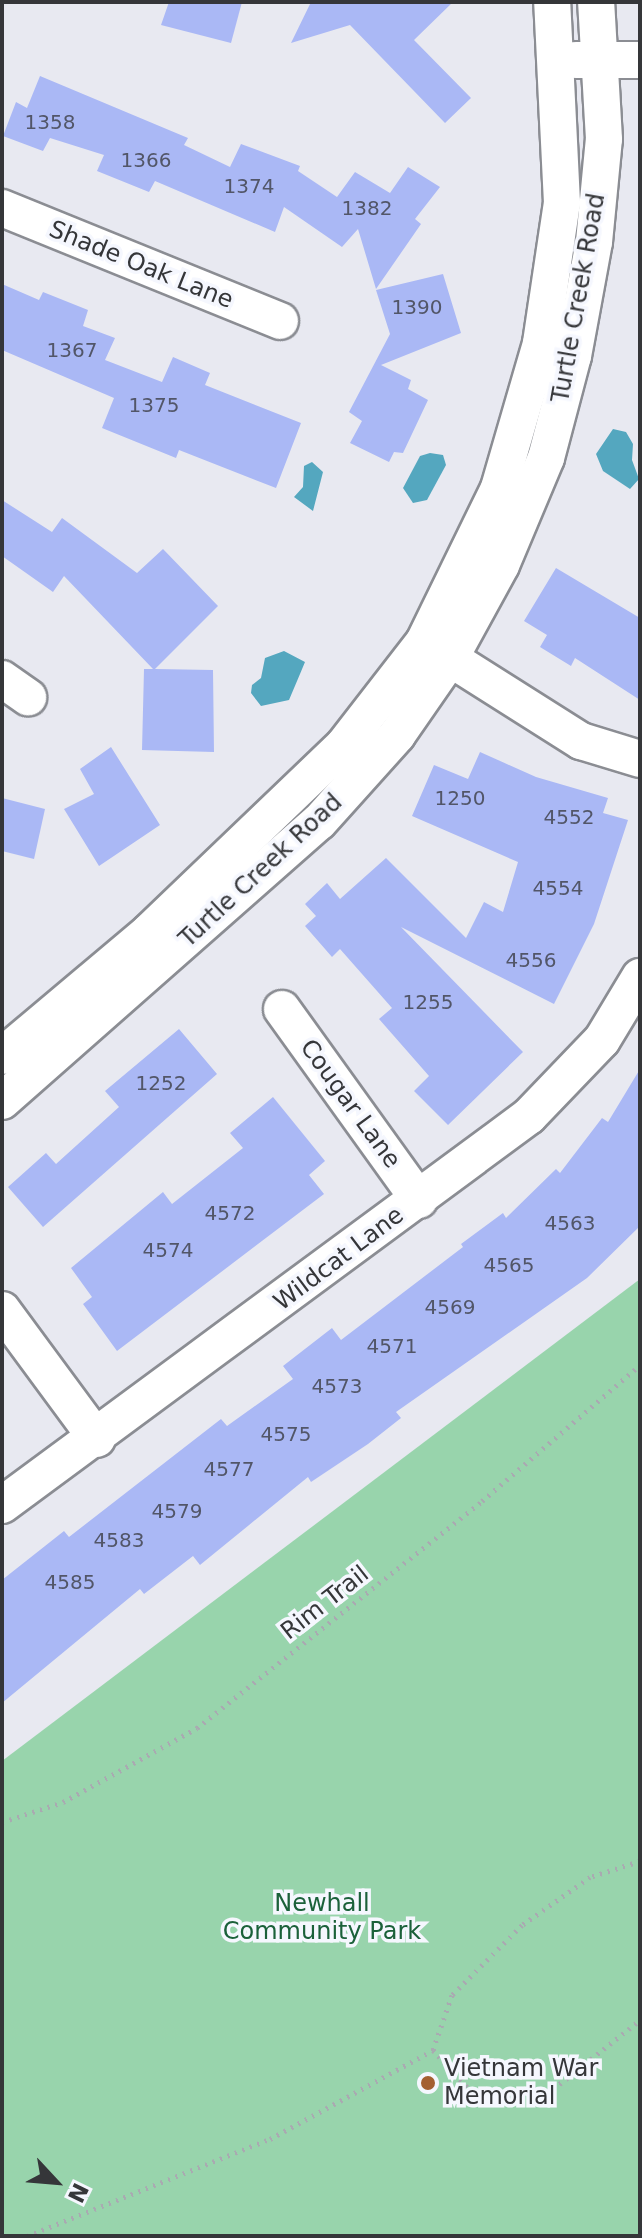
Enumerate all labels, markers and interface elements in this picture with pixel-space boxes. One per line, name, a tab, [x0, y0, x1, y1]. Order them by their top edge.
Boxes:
house number: 1358	[25, 110, 75, 134]
house number: 1366	[121, 148, 171, 172]
house number: 1374	[224, 174, 274, 198]
street label: Turtle Creek Road	[546, 191, 612, 405]
house number: 1382	[342, 196, 392, 220]
street label: Shade Oak Lane	[45, 215, 237, 315]
house number: 1390	[392, 295, 442, 319]
house number: 1367	[47, 338, 97, 362]
house number: 1375	[129, 393, 179, 417]
house number: 1250	[435, 786, 485, 810]
street label: Turtle Creek Road	[174, 788, 348, 954]
house number: 4552	[544, 805, 594, 829]
house number: 4554	[533, 876, 583, 900]
house number: 4556	[506, 948, 556, 972]
house number: 1255	[403, 990, 453, 1014]
street label: Cougar Lane	[294, 1034, 406, 1174]
house number: 1252	[136, 1071, 186, 1095]
house number: 4572	[205, 1201, 255, 1225]
street label: Wildcat Lane	[269, 1201, 409, 1317]
house number: 4563	[545, 1211, 595, 1235]
house number: 4574	[143, 1238, 193, 1262]
house number: 4565	[484, 1253, 534, 1277]
house number: 4569	[425, 1295, 475, 1319]
house number: 4571	[367, 1334, 417, 1358]
house number: 4573	[312, 1374, 362, 1398]
house number: 4575	[261, 1422, 311, 1446]
house number: 4577	[204, 1457, 254, 1481]
house number: 4579	[152, 1499, 202, 1523]
house number: 4583	[94, 1528, 144, 1552]
street label: Rim Trail	[275, 1560, 375, 1646]
house number: 4585	[45, 1570, 95, 1594]
park label: Newhall Community Park	[223, 1890, 421, 1946]
place label: Vietnam War Memorial	[444, 2055, 598, 2111]
marker: Vietnam War Memorial	[419, 2074, 437, 2092]
north arrow	[16, 2142, 96, 2222]
text: N	[63, 2179, 93, 2206]

